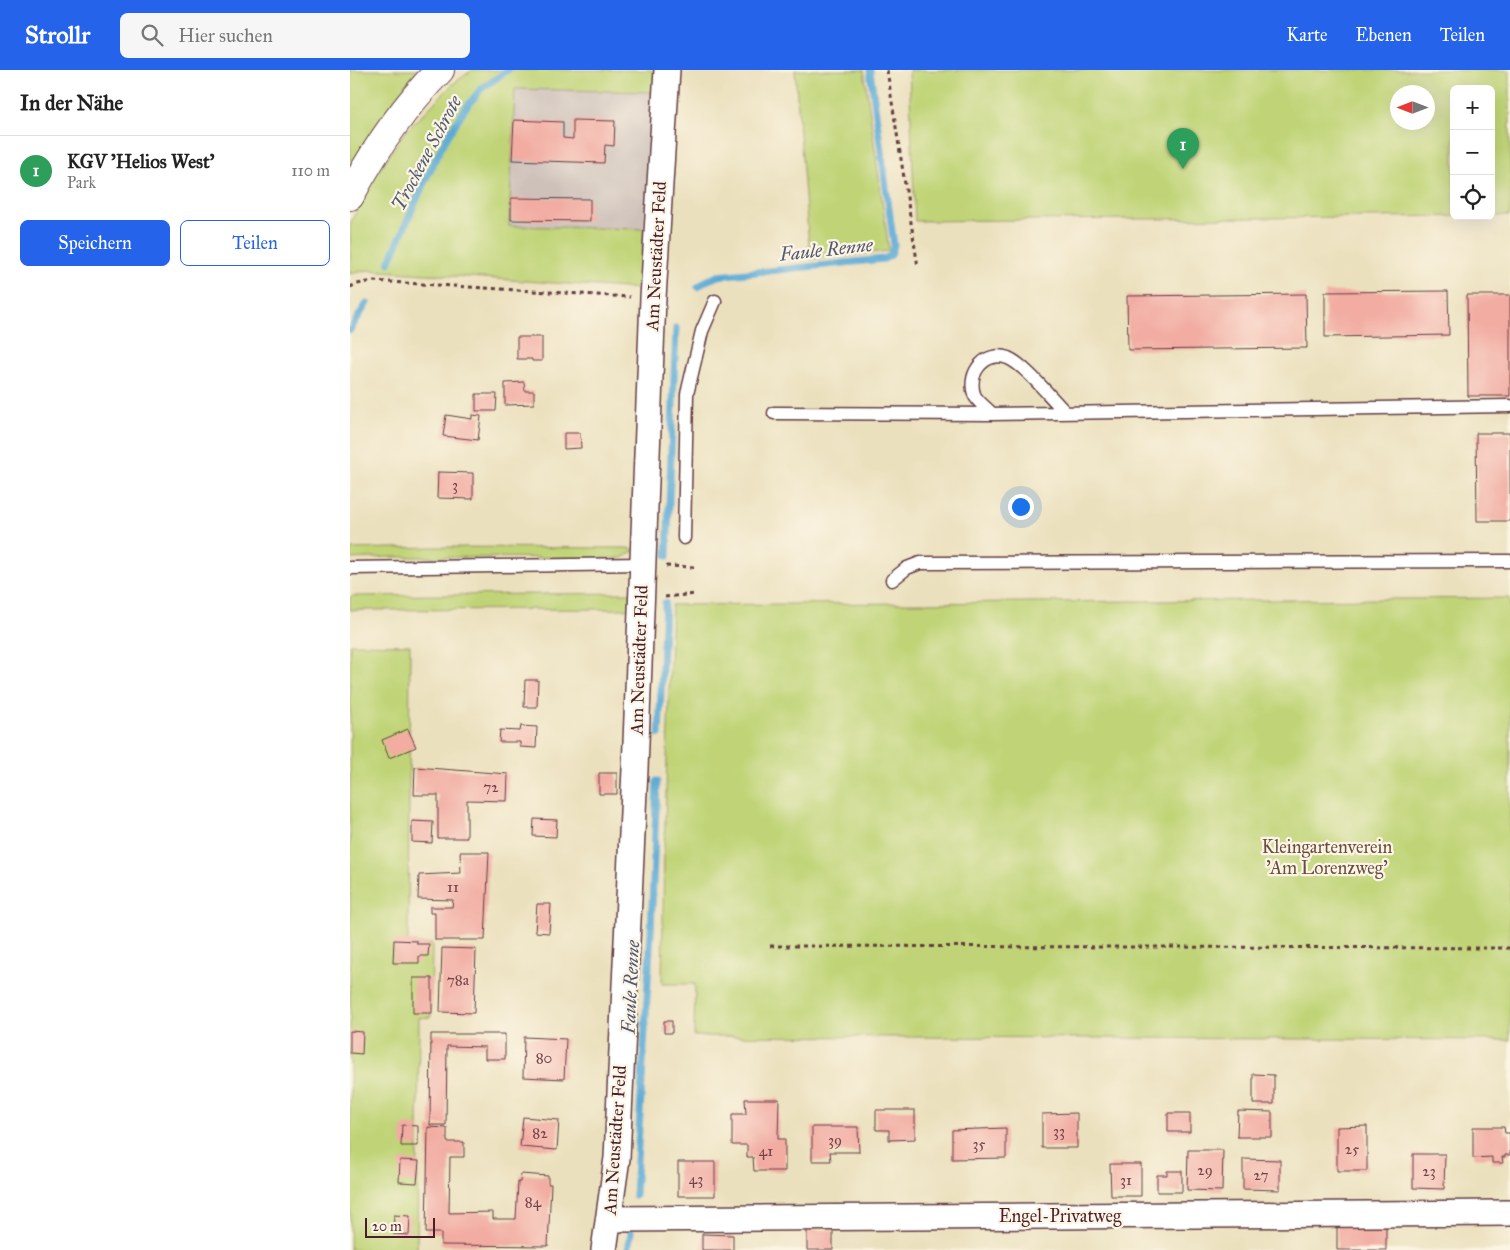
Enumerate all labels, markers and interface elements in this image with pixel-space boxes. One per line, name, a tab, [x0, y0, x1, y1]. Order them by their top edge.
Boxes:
search box	[120, 13, 470, 58]
text: Strollr	[25, 20, 90, 50]
icon: search	[138, 21, 166, 49]
text: Hier suchen	[178, 24, 273, 47]
text: Karte	[1287, 24, 1328, 46]
text: Ebenen	[1356, 24, 1412, 46]
text: Teilen	[1440, 24, 1485, 46]
north arrow	[1390, 85, 1435, 130]
map controls	[1450, 85, 1495, 220]
button: +	[1450, 85, 1495, 130]
text: In der Nähe	[20, 90, 123, 116]
water label: Trockene Schrote	[387, 91, 467, 215]
pin: 1	[1167, 128, 1199, 169]
button: −	[1450, 130, 1495, 175]
text: KGV 'Helios West'	[67, 150, 214, 173]
text: 1	[33, 161, 39, 180]
text: 110 m	[291, 161, 330, 180]
text: Park	[67, 173, 96, 192]
button: locate	[1450, 175, 1495, 220]
street label: Am Neustädter Feld	[641, 181, 671, 332]
button: Speichern	[20, 220, 170, 266]
button: Teilen	[180, 220, 330, 266]
water label: Faule Renne	[777, 233, 875, 266]
house number: 3	[452, 476, 458, 494]
your location	[1008, 494, 1034, 520]
street label: Am Neustädter Feld	[625, 585, 653, 736]
house number: 72	[483, 778, 499, 796]
park label: Kleingartenverein 'Am Lorenzweg'	[1262, 836, 1393, 880]
house number: 11	[447, 878, 459, 896]
water label: Faule Renne	[617, 939, 644, 1035]
house number: 78a	[447, 971, 470, 989]
house number: 80	[536, 1049, 552, 1067]
street label: Am Neustädter Feld	[599, 1064, 631, 1217]
house number: 33	[1053, 1122, 1065, 1140]
house number: 82	[532, 1124, 548, 1142]
house number: 39	[828, 1131, 842, 1149]
house number: 35	[973, 1135, 986, 1153]
house number: 25	[1345, 1140, 1359, 1158]
house number: 41	[759, 1142, 773, 1160]
house number: 29	[1197, 1161, 1213, 1179]
house number: 23	[1422, 1162, 1436, 1180]
house number: 27	[1254, 1166, 1269, 1184]
house number: 43	[689, 1170, 703, 1188]
house number: 31	[1120, 1171, 1132, 1189]
house number: 84	[525, 1193, 542, 1211]
street label: Engel-Privatweg	[999, 1205, 1122, 1228]
scale bar	[365, 1215, 435, 1238]
text: 20 m	[372, 1218, 402, 1235]

